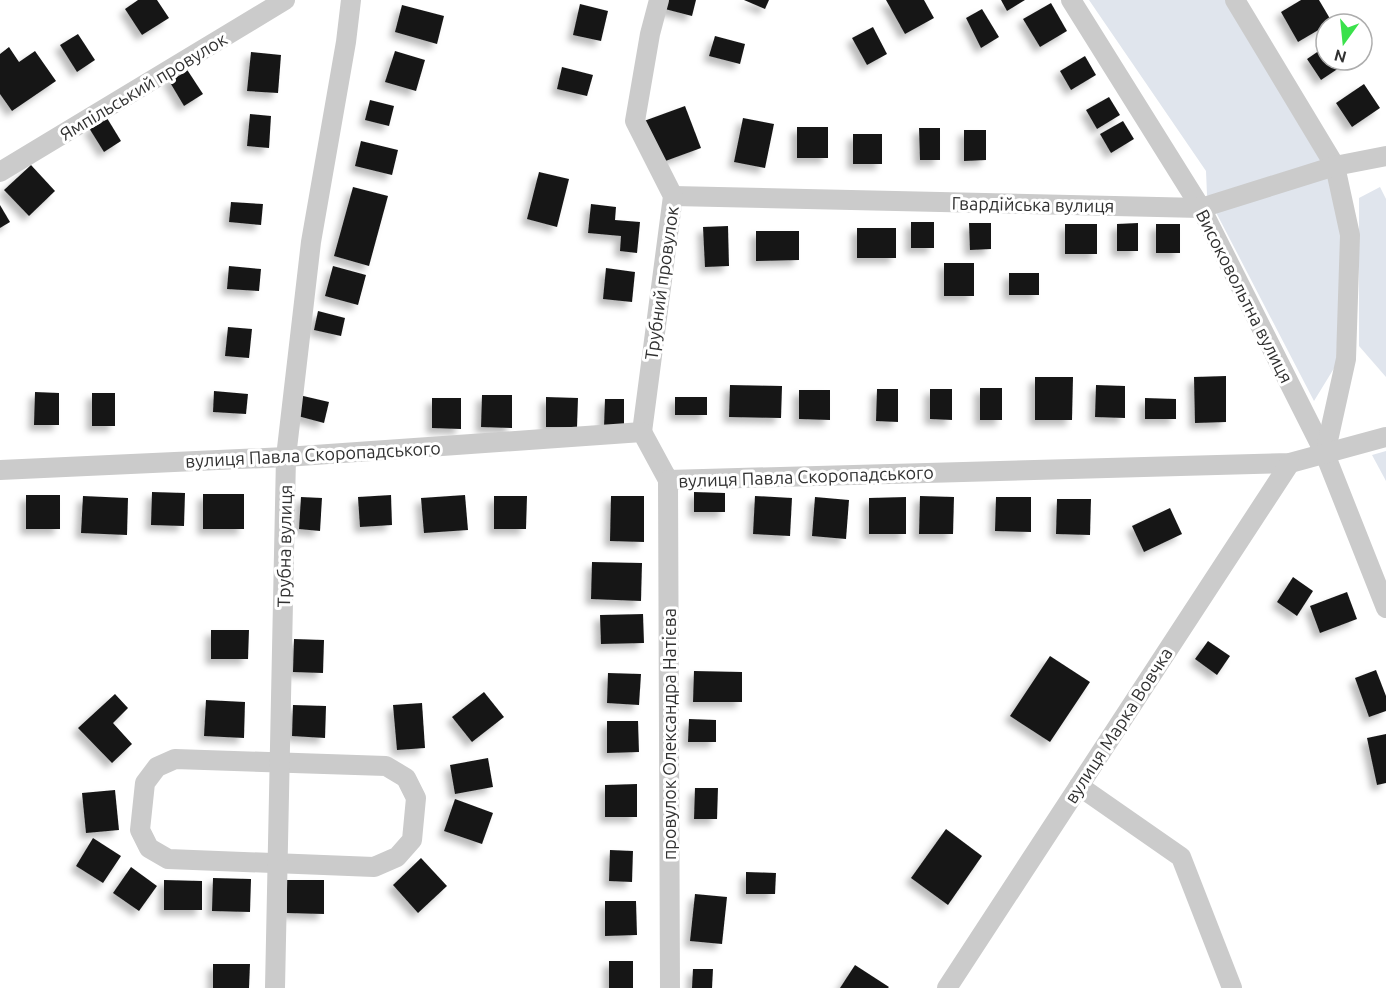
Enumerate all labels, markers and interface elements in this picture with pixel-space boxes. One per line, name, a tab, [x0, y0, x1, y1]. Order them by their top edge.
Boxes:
north arrow	[1314, 12, 1374, 72]
street label: Ямпільський провулок	[56, 28, 230, 144]
text: N	[1332, 46, 1348, 67]
street label: Гвардійська вулиця	[951, 193, 1115, 215]
street label: Трубний провулок	[640, 205, 682, 361]
street label: Високовольтна вулиця	[1193, 206, 1297, 386]
street label: вулиця Павла Скоропадського	[185, 437, 441, 471]
street label: вулиця Павла Скоропадського	[678, 462, 934, 490]
street label: Трубна вулиця	[273, 484, 295, 608]
street label: провулок Олександра Натієва	[659, 608, 679, 860]
street label: вулиця Марка Вовчка	[1060, 643, 1176, 807]

